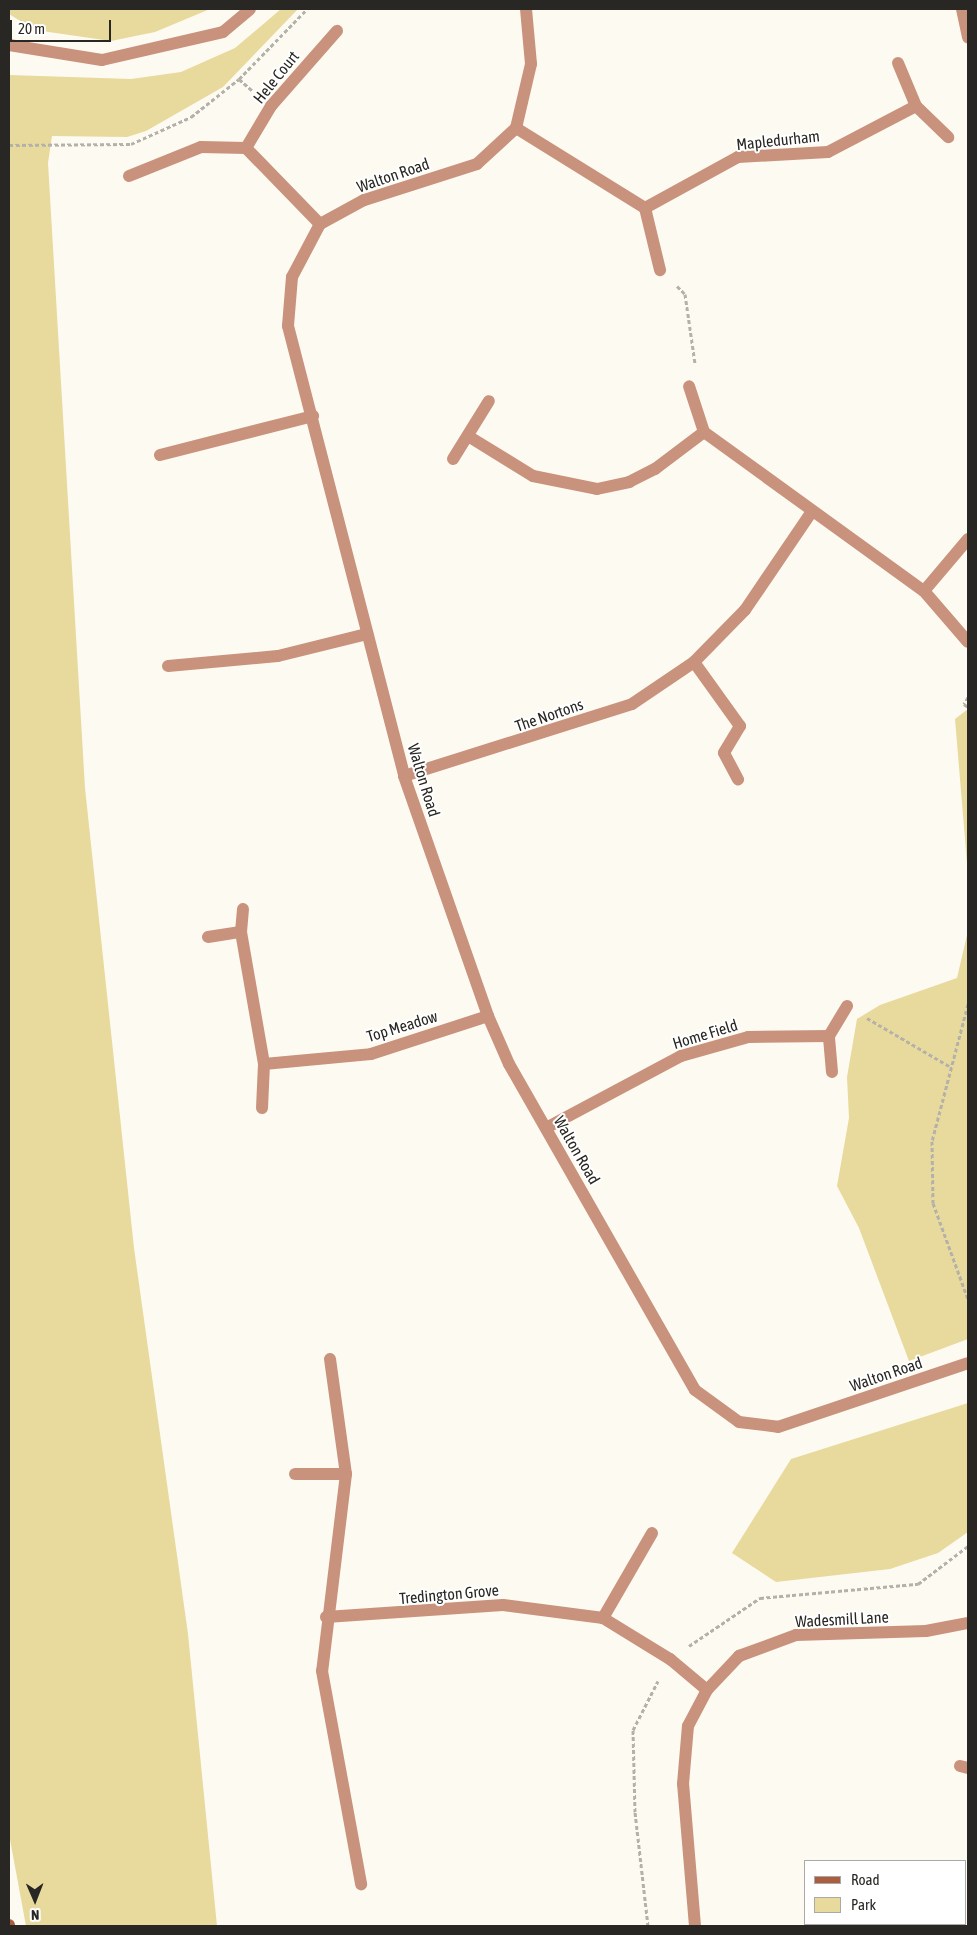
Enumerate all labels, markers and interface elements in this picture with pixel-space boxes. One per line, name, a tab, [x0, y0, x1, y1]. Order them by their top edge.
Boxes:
scale bar	[12, 10, 114, 42]
text: 20 m	[18, 20, 45, 37]
street label: Hele Court	[249, 47, 303, 107]
street label: Mapledurham	[735, 126, 821, 154]
street label: Walton Road	[354, 154, 432, 196]
street label: The Nortons	[512, 694, 586, 736]
street label: Walton Road	[404, 741, 444, 819]
street label: Top Meadow	[364, 1006, 440, 1046]
street label: Home Field	[670, 1015, 740, 1053]
street label: Walton Road	[550, 1113, 604, 1187]
street label: Walton Road	[847, 1353, 925, 1395]
street label: Tredington Grove	[398, 1580, 500, 1608]
street label: Wadesmill Lane	[795, 1607, 889, 1631]
legend	[804, 1860, 967, 1925]
text: Road	[851, 1871, 880, 1888]
north arrow	[10, 1875, 60, 1925]
text: Park	[851, 1896, 876, 1913]
text: N	[31, 1907, 40, 1923]

